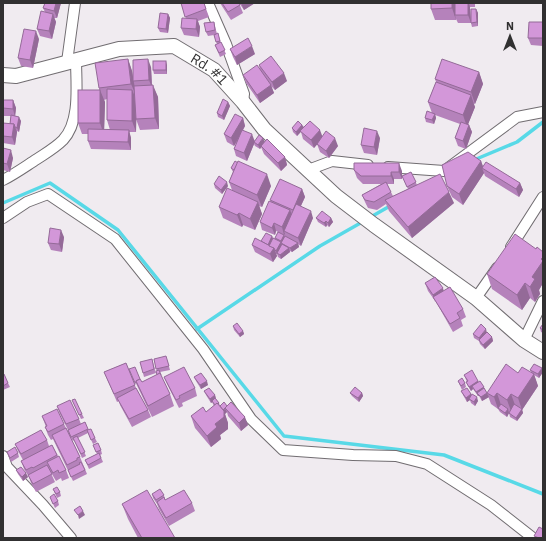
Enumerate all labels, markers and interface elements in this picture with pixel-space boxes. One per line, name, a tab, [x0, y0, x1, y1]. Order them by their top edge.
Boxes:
north arrow	[490, 16, 530, 56]
text: N	[506, 19, 514, 33]
street label: Rd. #1	[188, 49, 232, 89]

